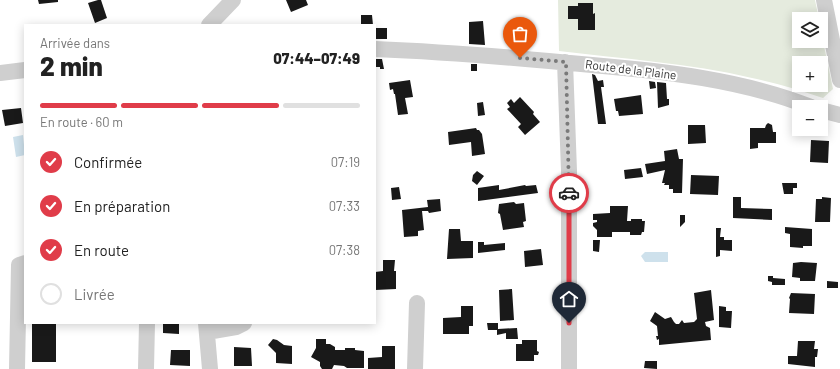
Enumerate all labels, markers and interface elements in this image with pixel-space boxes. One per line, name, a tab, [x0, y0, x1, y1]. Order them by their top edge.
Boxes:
map controls	[792, 12, 828, 136]
button: layers	[792, 12, 828, 48]
pin	[503, 17, 537, 58]
icon: bag	[509, 23, 531, 45]
text: Arrivée dans	[40, 35, 110, 51]
text: 07:44–07:49	[273, 49, 360, 67]
text: 2 min	[40, 50, 103, 81]
street label: Route de la Plaine	[585, 56, 677, 82]
button: +	[792, 56, 828, 92]
button: −	[792, 100, 828, 136]
text: En route · 60 m	[40, 114, 123, 130]
icon: check	[40, 151, 62, 173]
text: Confirmée	[74, 153, 142, 171]
text: 07:19	[331, 154, 360, 170]
courier	[549, 173, 589, 213]
icon: car	[558, 182, 580, 204]
icon: check	[40, 195, 62, 217]
text: En préparation	[74, 197, 170, 215]
text: 07:33	[329, 198, 360, 214]
icon: check	[40, 239, 62, 261]
text: En route	[74, 241, 129, 259]
text: 07:38	[329, 242, 360, 258]
pin	[552, 282, 586, 323]
text: Livrée	[74, 285, 115, 303]
icon: home	[558, 288, 580, 310]

